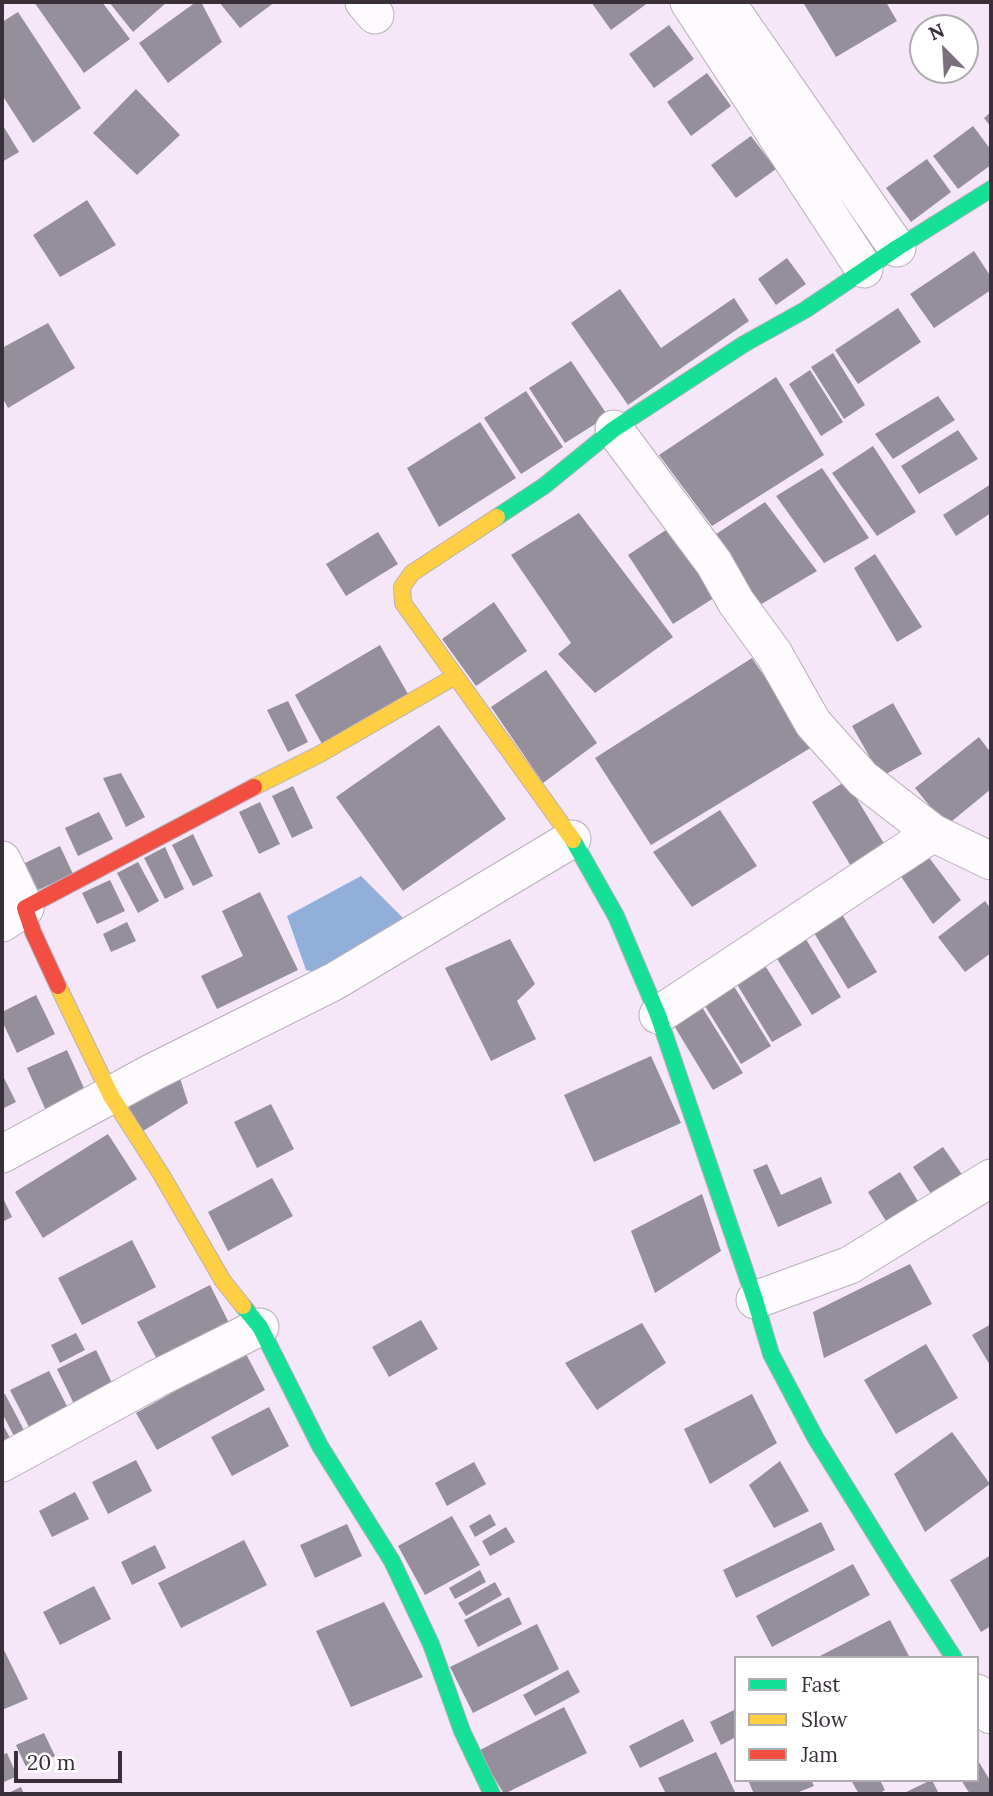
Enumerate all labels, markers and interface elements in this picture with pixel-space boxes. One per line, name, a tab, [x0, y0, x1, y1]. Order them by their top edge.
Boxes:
north arrow	[909, 14, 979, 84]
text: N	[925, 18, 948, 46]
legend	[734, 1656, 979, 1782]
text: Fast	[801, 1671, 840, 1698]
text: Slow	[801, 1706, 848, 1733]
scale bar	[18, 1736, 126, 1780]
text: Jam	[801, 1741, 838, 1768]
text: 20 m	[27, 1749, 76, 1776]

